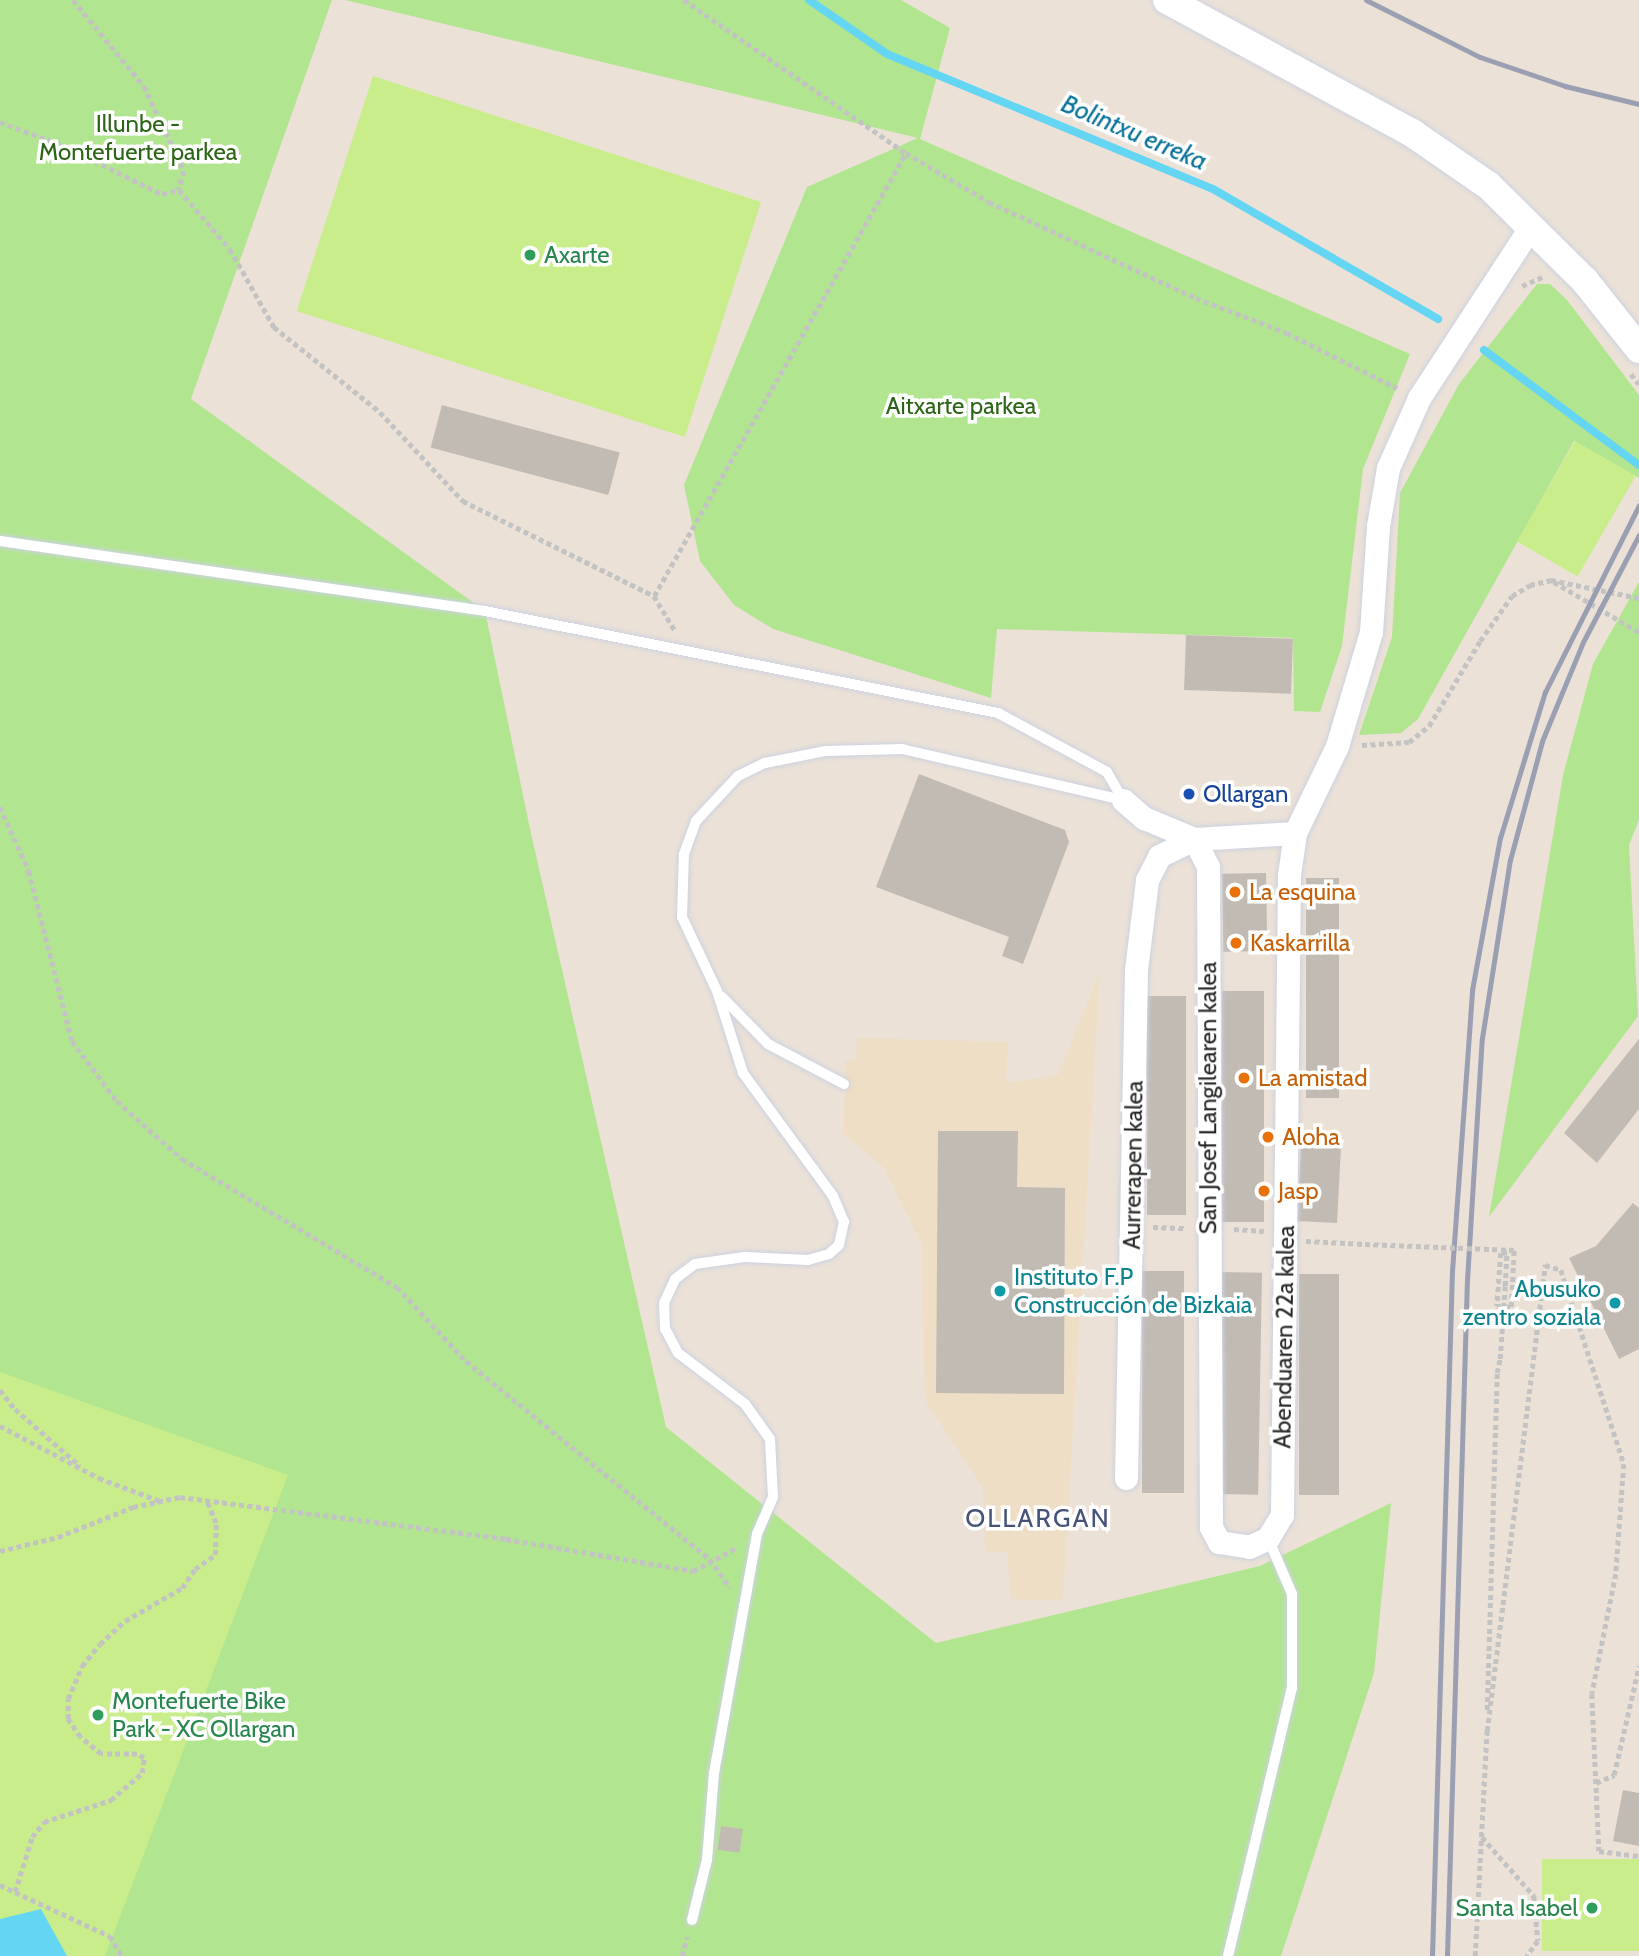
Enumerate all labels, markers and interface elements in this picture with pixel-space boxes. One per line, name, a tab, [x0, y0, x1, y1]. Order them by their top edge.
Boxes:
water label: Bolintxu erreka	[1057, 88, 1211, 178]
park label: Illunbe - Montefuerte parkea	[39, 110, 237, 166]
place label: Axarte	[544, 241, 609, 269]
marker: Axarte	[522, 247, 538, 263]
park label: Aitxarte parkea	[886, 392, 1036, 420]
place label: Ollargan	[1203, 780, 1289, 808]
marker: Ollargan	[1181, 786, 1197, 802]
place label: La esquina	[1249, 878, 1356, 906]
marker: La esquina	[1227, 884, 1243, 900]
place label: Kaskarrilla	[1250, 929, 1350, 957]
marker: Kaskarrilla	[1228, 935, 1244, 951]
street label: San Josef Langilearen kalea	[1194, 962, 1222, 1234]
place label: La amistad	[1258, 1064, 1367, 1092]
marker: La amistad	[1236, 1070, 1252, 1086]
street label: Aurrerapen kalea	[1117, 1080, 1149, 1250]
place label: Aloha	[1282, 1123, 1340, 1151]
marker: Aloha	[1260, 1129, 1276, 1145]
place label: Jasp	[1278, 1177, 1319, 1205]
marker: Jasp	[1256, 1183, 1272, 1199]
street label: Abenduaren 22a kalea	[1268, 1225, 1300, 1449]
place label: Instituto F.P Construcción de Bizkaia	[1014, 1263, 1252, 1319]
place label: Abusuko zentro soziala	[1462, 1275, 1601, 1331]
marker: Instituto F.P Construcción de Bizkaia	[992, 1283, 1008, 1299]
marker: Abusuko zentro soziala	[1607, 1295, 1623, 1311]
district label: OLLARGAN	[966, 1503, 1110, 1535]
place label: Montefuerte Bike Park - XC Ollargan	[112, 1687, 296, 1743]
marker: Montefuerte Bike Park - XC Ollargan	[90, 1707, 106, 1723]
place label: Santa Isabel	[1456, 1894, 1578, 1922]
marker: Santa Isabel	[1584, 1900, 1600, 1916]

